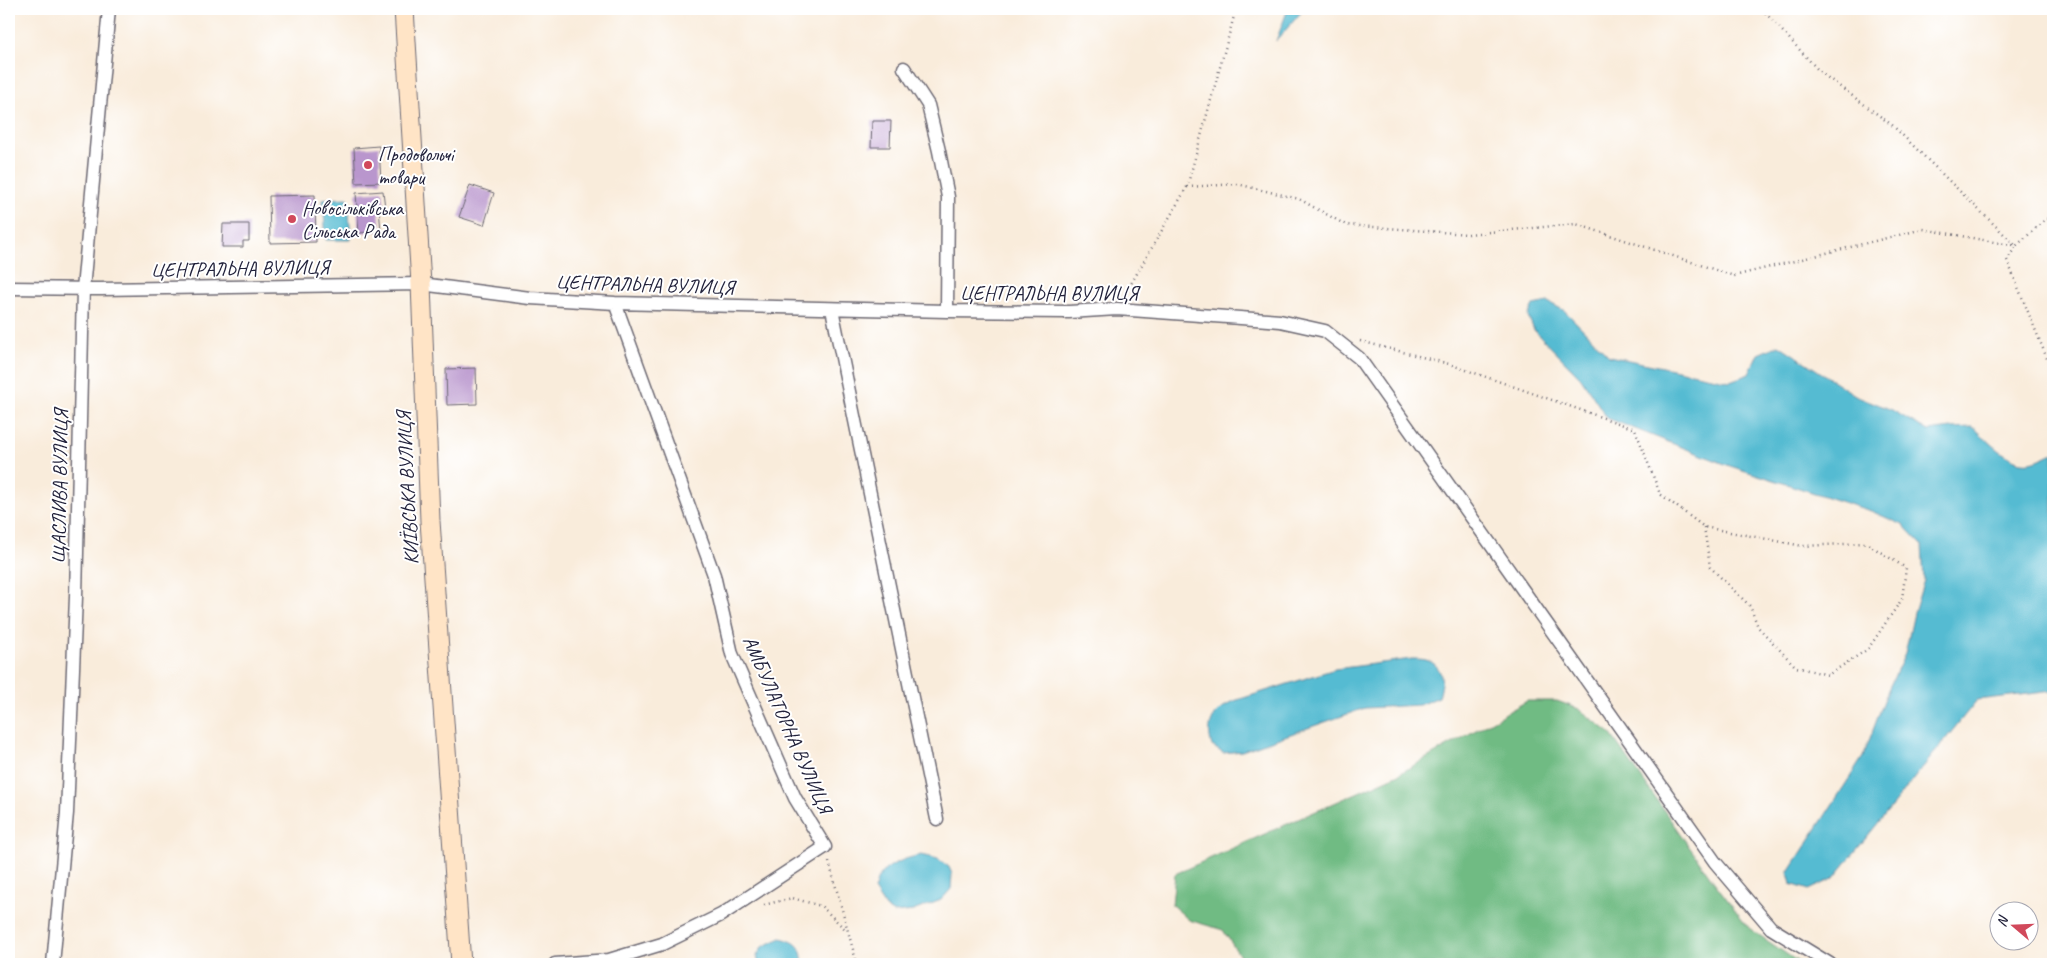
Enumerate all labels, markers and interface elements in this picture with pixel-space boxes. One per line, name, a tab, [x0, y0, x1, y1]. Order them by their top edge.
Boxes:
place label: Продовольчі товари	[378, 142, 456, 190]
marker: Продовольчі товари	[362, 159, 374, 171]
place label: Новосільківська Сільська Рада	[302, 196, 404, 244]
marker: Новосільківська Сільська Рада	[286, 213, 298, 225]
street label: ЦЕНТРАЛЬНА ВУЛИЦЯ	[151, 254, 333, 283]
street label: ЦЕНТРАЛЬНА ВУЛИЦЯ	[555, 269, 738, 300]
street label: ЦЕНТРАЛЬНА ВУЛИЦЯ	[960, 281, 1142, 306]
street label: ЩАСЛИВА ВУЛИЦЯ	[46, 406, 73, 563]
street label: КИЇВСЬКА ВУЛИЦЯ	[391, 408, 424, 565]
street label: АМБУЛАТОРНА ВУЛИЦЯ	[737, 632, 839, 819]
north arrow	[1990, 900, 2040, 950]
text: N	[1993, 913, 2012, 929]

